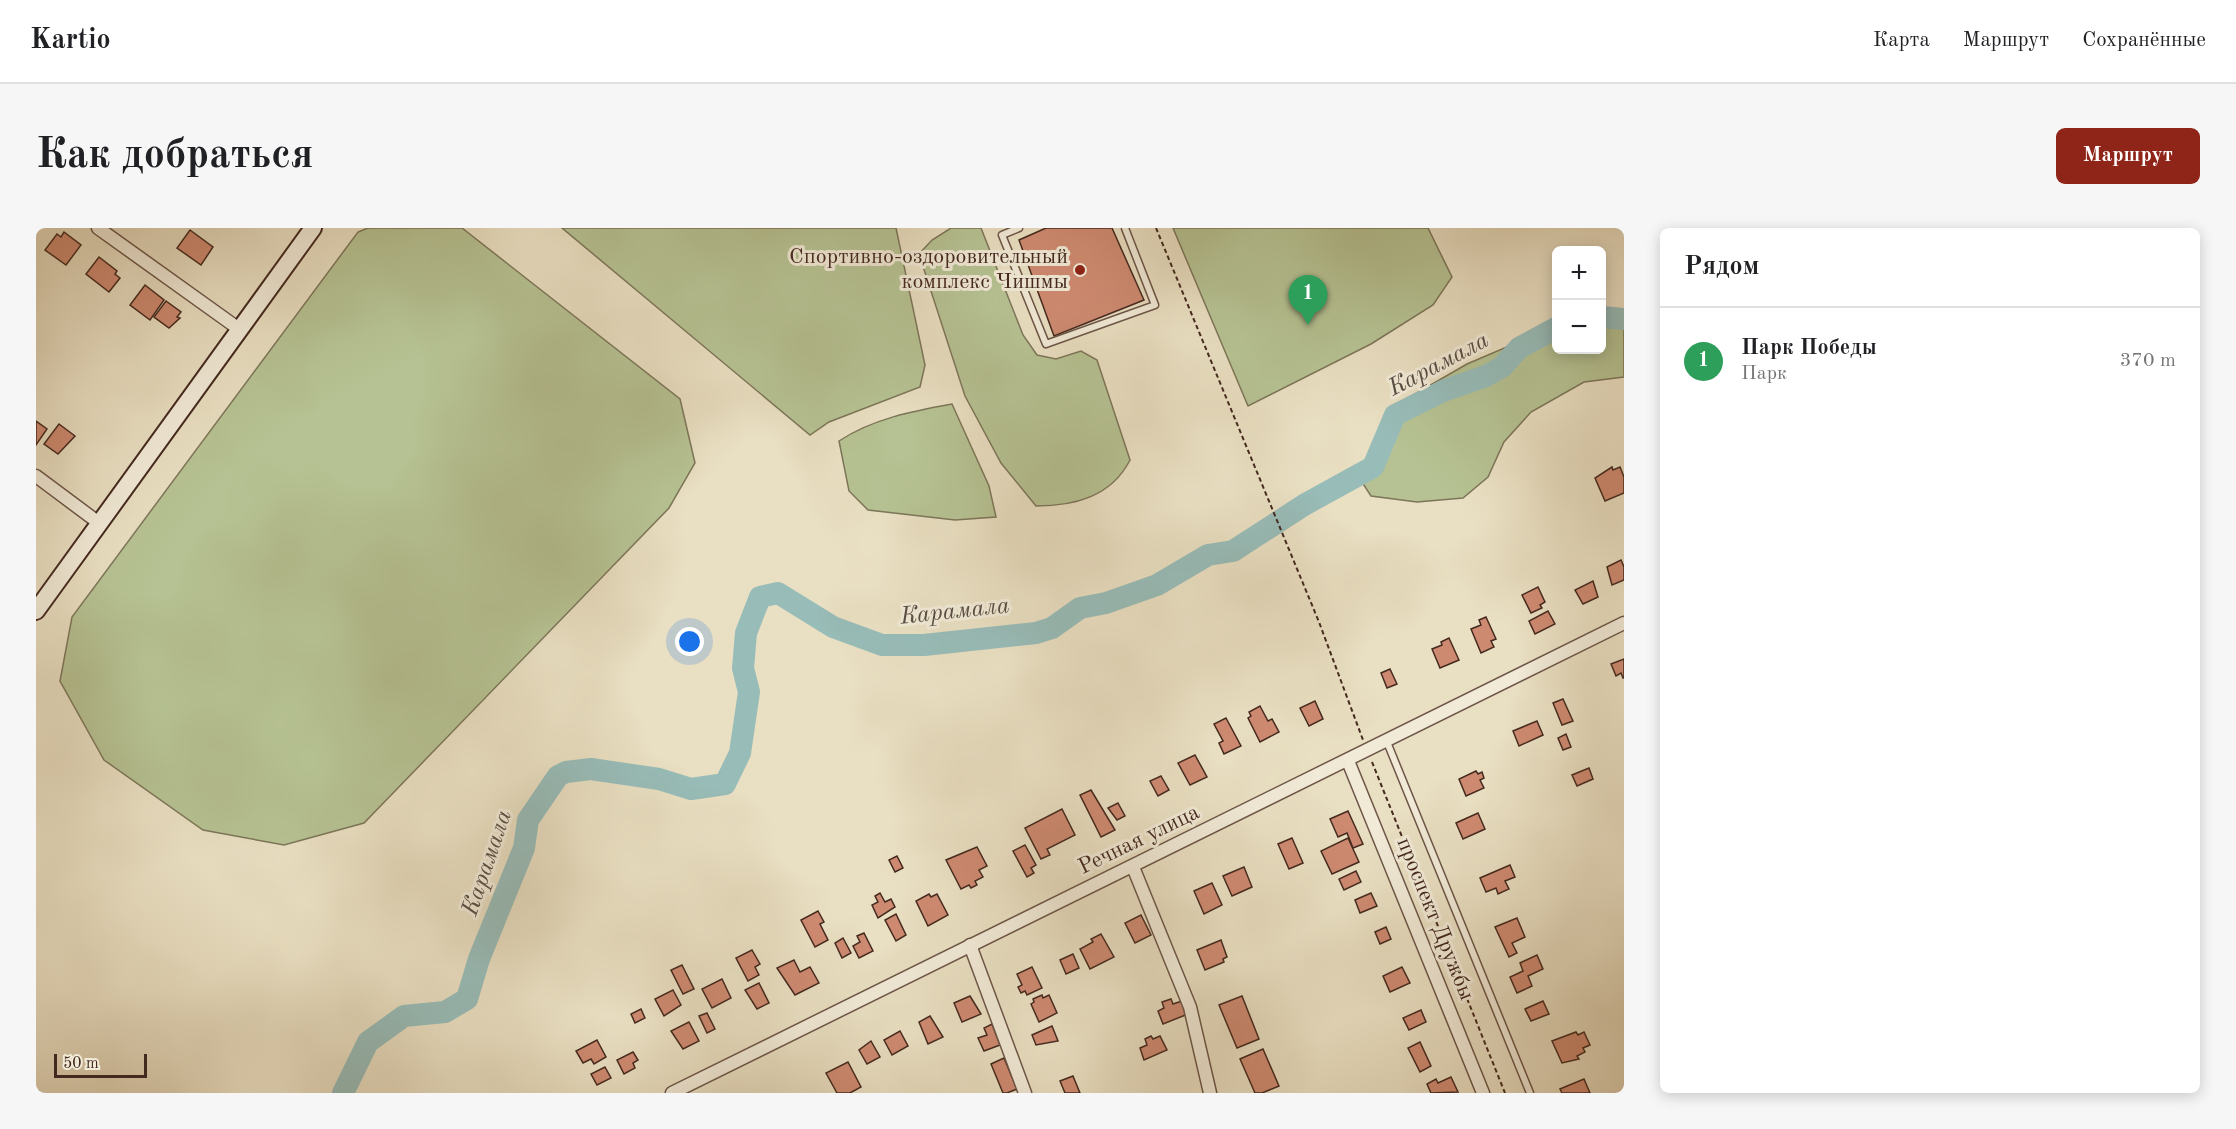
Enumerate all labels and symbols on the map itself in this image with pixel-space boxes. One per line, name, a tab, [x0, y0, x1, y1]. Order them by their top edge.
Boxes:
place label: Спортивно-оздоровительный комплекс Чишмы	[789, 246, 1068, 293]
marker: Спортивно-оздоровительный комплекс Чишмы	[1073, 263, 1087, 277]
pin: 1	[1288, 276, 1328, 325]
water label: Карамала	[1384, 329, 1493, 402]
water label: Карамала	[898, 594, 1011, 630]
your location	[675, 627, 704, 656]
street label: Речная улица	[1075, 801, 1203, 879]
water label: Карамала	[458, 807, 517, 920]
street label: проспект Дружбы	[1392, 835, 1478, 1003]
scale bar	[54, 1051, 147, 1078]

